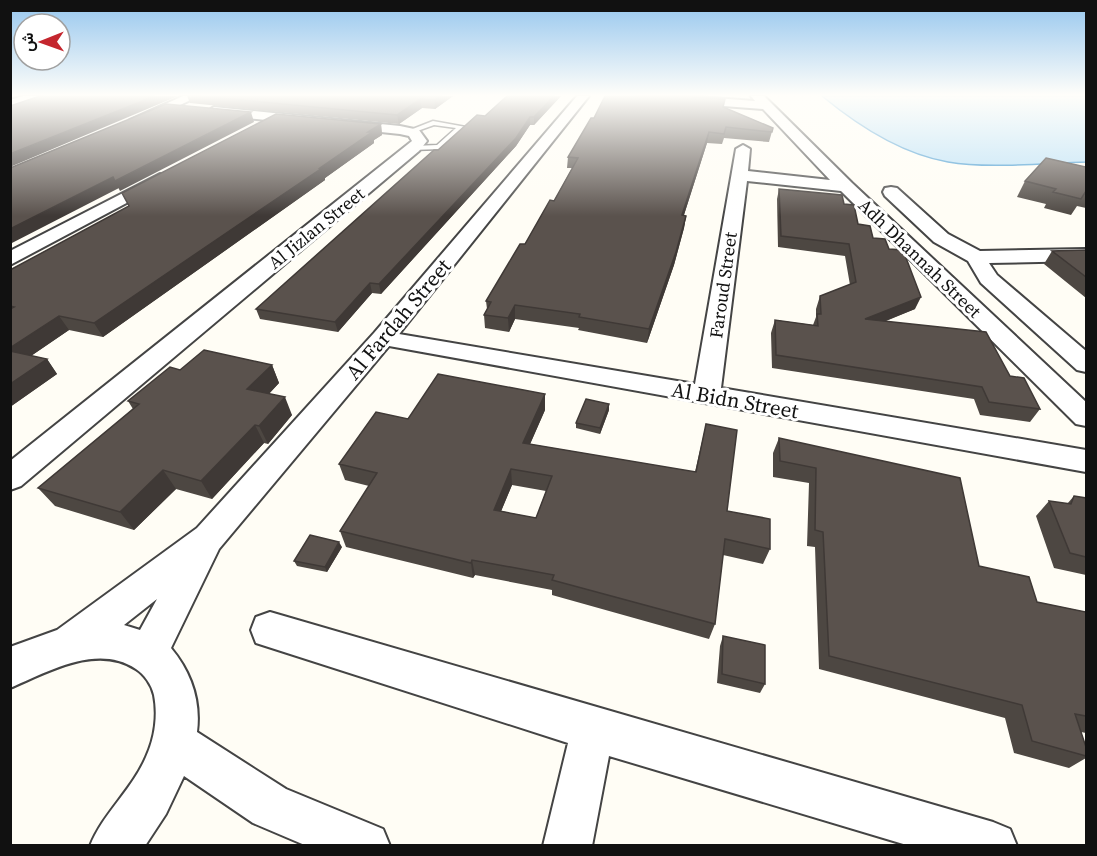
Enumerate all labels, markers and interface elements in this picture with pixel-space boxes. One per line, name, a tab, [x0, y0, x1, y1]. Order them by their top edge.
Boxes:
north arrow	[12, 12, 72, 72]
text: ش	[16, 32, 38, 52]
street label: Al Jizlan Street	[262, 181, 370, 275]
street label: Adh Dhannah Street	[853, 193, 987, 323]
street label: Faroud Street	[703, 230, 743, 340]
street label: Al Fardah Street	[339, 252, 457, 386]
street label: Al Bidn Street	[669, 375, 801, 425]

